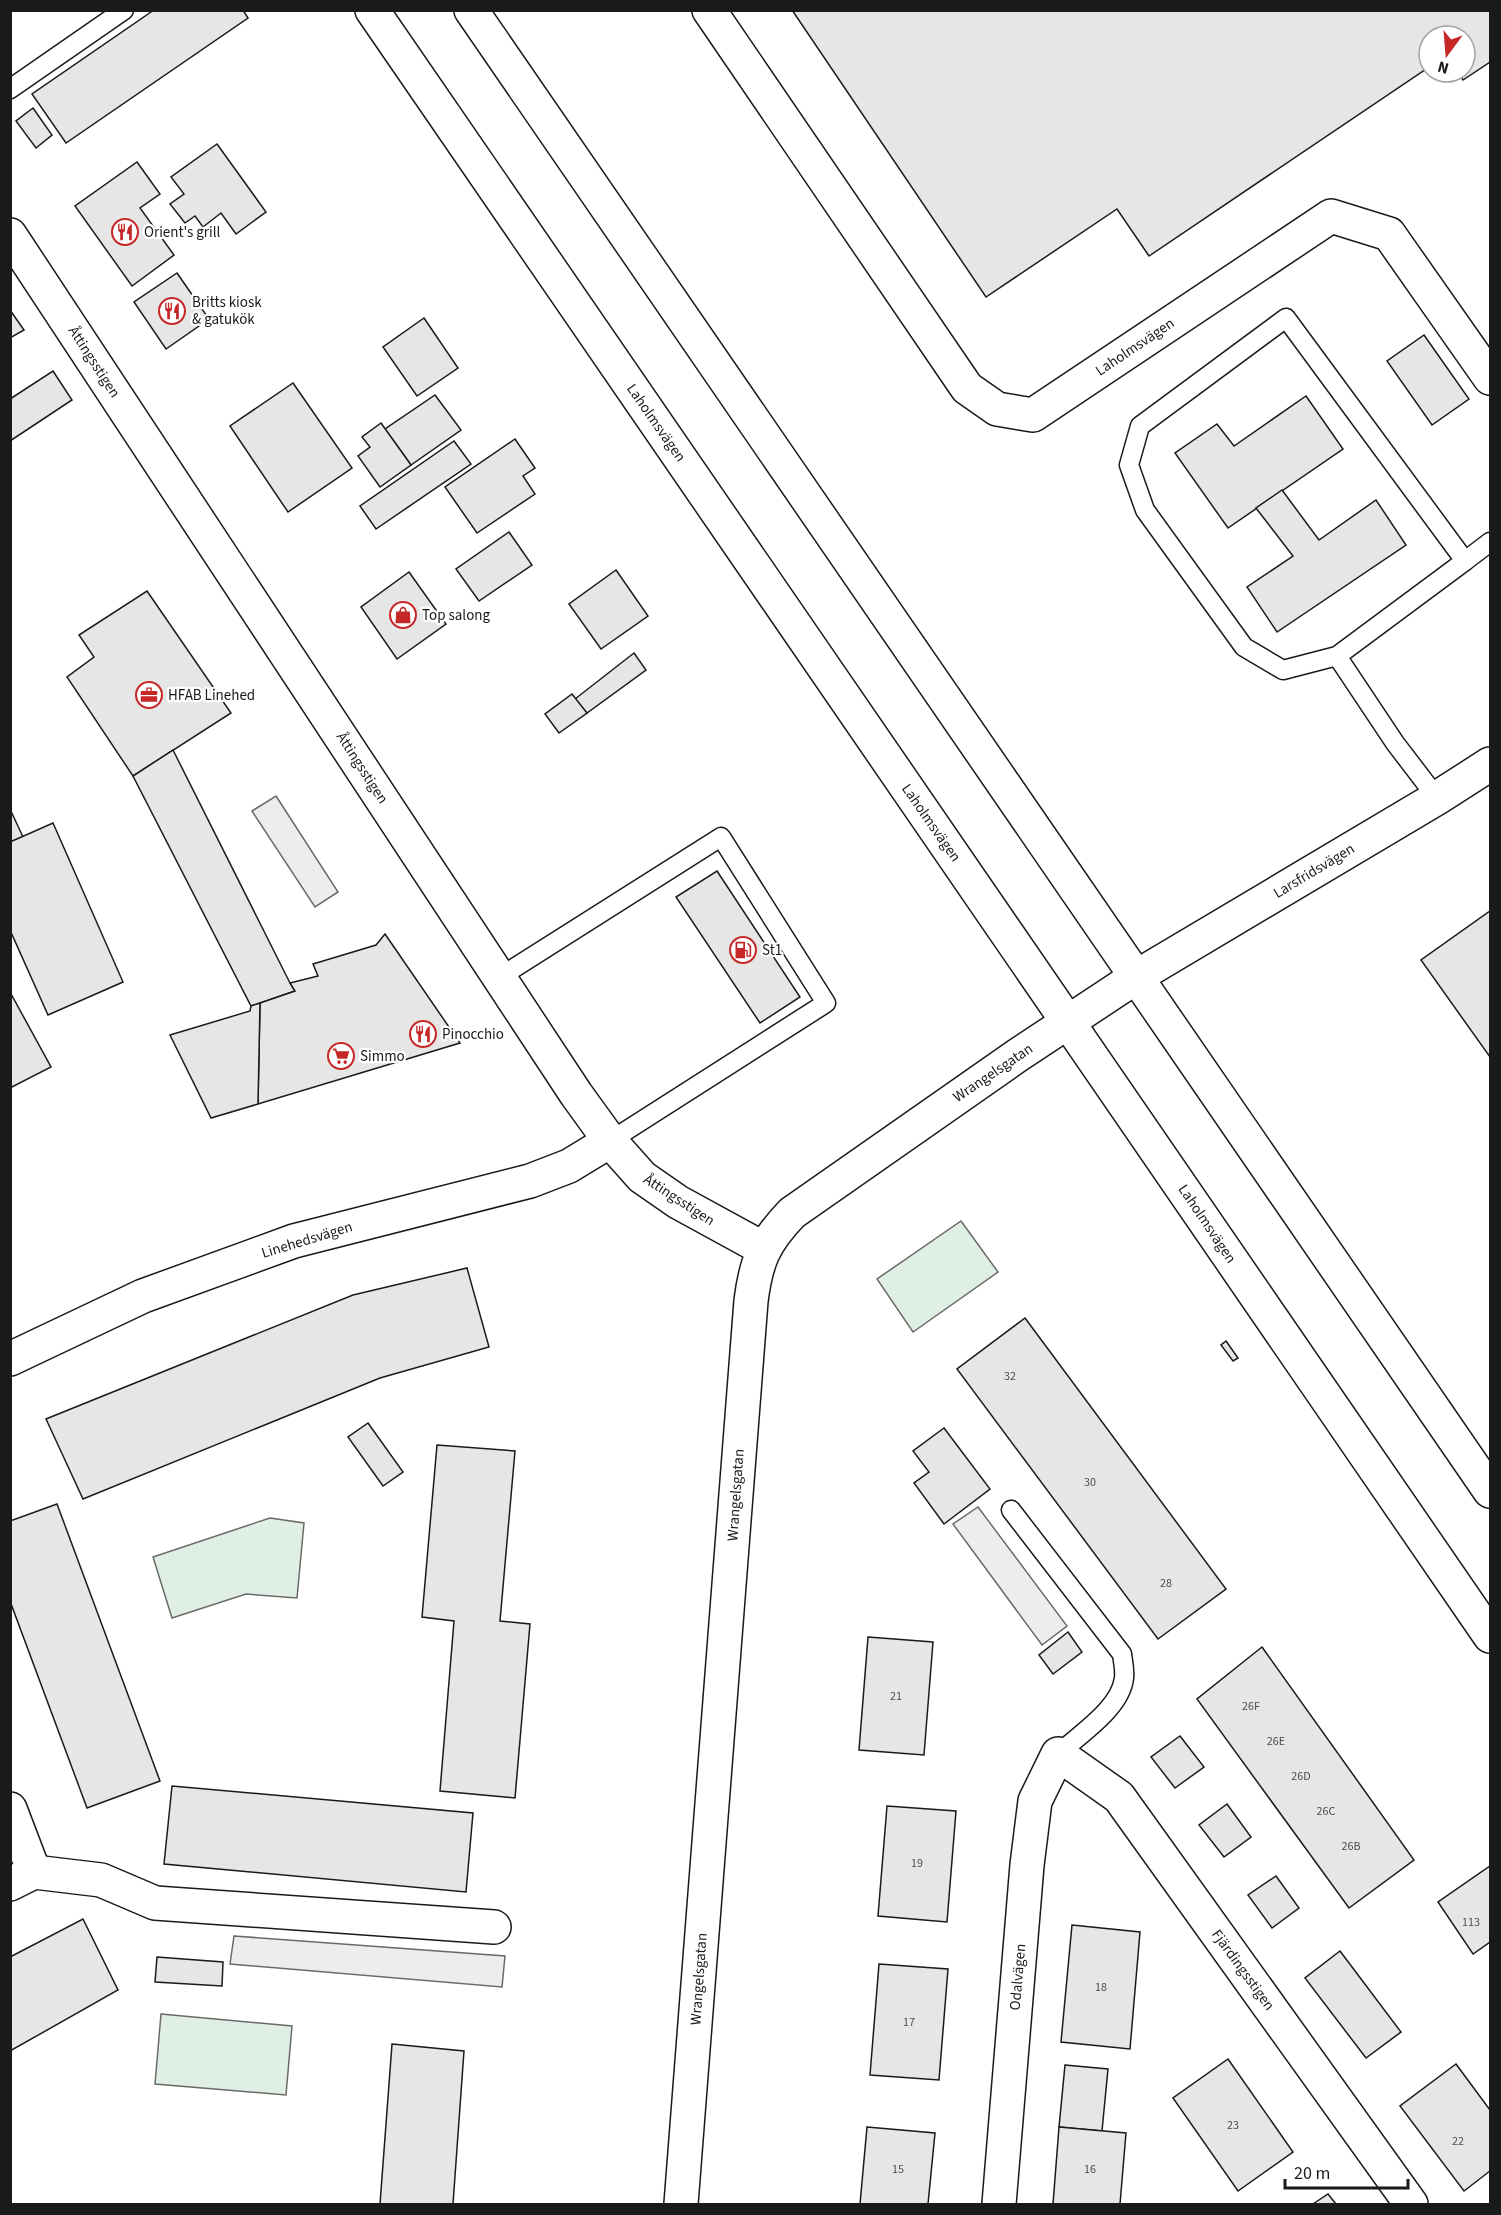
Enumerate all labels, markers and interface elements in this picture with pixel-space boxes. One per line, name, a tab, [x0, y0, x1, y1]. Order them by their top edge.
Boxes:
north arrow	[1417, 24, 1477, 84]
text: N	[1435, 55, 1451, 79]
restaurant icon: Orient's grill	[110, 217, 140, 247]
place label: Orient's grill	[144, 222, 221, 243]
place label: Britts kiosk & gatukök	[192, 292, 262, 330]
restaurant icon: Britts kiosk & gatukök	[157, 296, 187, 326]
street label: Laholmsvägen	[1091, 313, 1179, 381]
street label: Åttingsstigen	[63, 322, 125, 402]
street label: Laholmsvägen	[621, 380, 691, 466]
shop icon: Top salong	[388, 600, 418, 630]
place label: Top salong	[422, 605, 491, 626]
office icon: HFAB Linehed	[134, 680, 164, 710]
place label: HFAB Linehed	[168, 685, 255, 706]
street label: Åttingsstigen	[331, 728, 393, 808]
street label: Laholmsvägen	[896, 780, 966, 866]
street label: Larsfridsvägen	[1269, 838, 1359, 904]
fuel station icon: St1	[728, 935, 758, 965]
place label: St1	[762, 940, 782, 961]
restaurant icon: Pinocchio	[408, 1019, 438, 1049]
place label: Pinocchio	[442, 1024, 504, 1045]
street label: Wrangelsgatan	[949, 1038, 1037, 1108]
supermarket icon: Simmo	[326, 1041, 356, 1071]
place label: Simmo	[360, 1046, 405, 1067]
street label: Åttingsstigen	[639, 1169, 719, 1231]
street label: Laholmsvägen	[1173, 1180, 1241, 1268]
street label: Linehedsvägen	[259, 1216, 355, 1264]
house number: 32	[1004, 1368, 1016, 1385]
street label: Wrangelsgatan	[722, 1448, 750, 1542]
house number: 30	[1084, 1474, 1096, 1491]
house number: 28	[1160, 1575, 1172, 1592]
house number: 21	[890, 1688, 902, 1705]
house number: 26F	[1242, 1698, 1260, 1715]
house number: 26E	[1267, 1733, 1285, 1750]
house number: 26D	[1291, 1768, 1311, 1785]
house number: 26C	[1317, 1803, 1336, 1820]
house number: 26B	[1342, 1838, 1360, 1855]
house number: 19	[911, 1855, 923, 1872]
house number: 113	[1462, 1914, 1480, 1931]
street label: Fjärdingsstigen	[1206, 1925, 1280, 2015]
street label: Wrangelsgatan	[685, 1932, 713, 2026]
street label: Odalvägen	[1005, 1943, 1031, 2011]
house number: 18	[1095, 1979, 1107, 1996]
house number: 17	[903, 2014, 915, 2031]
house number: 23	[1227, 2117, 1239, 2134]
house number: 22	[1452, 2133, 1464, 2150]
scale bar	[1285, 2152, 1408, 2190]
house number: 15	[892, 2161, 904, 2178]
house number: 16	[1084, 2161, 1096, 2178]
text: 20 m	[1294, 2161, 1330, 2186]

